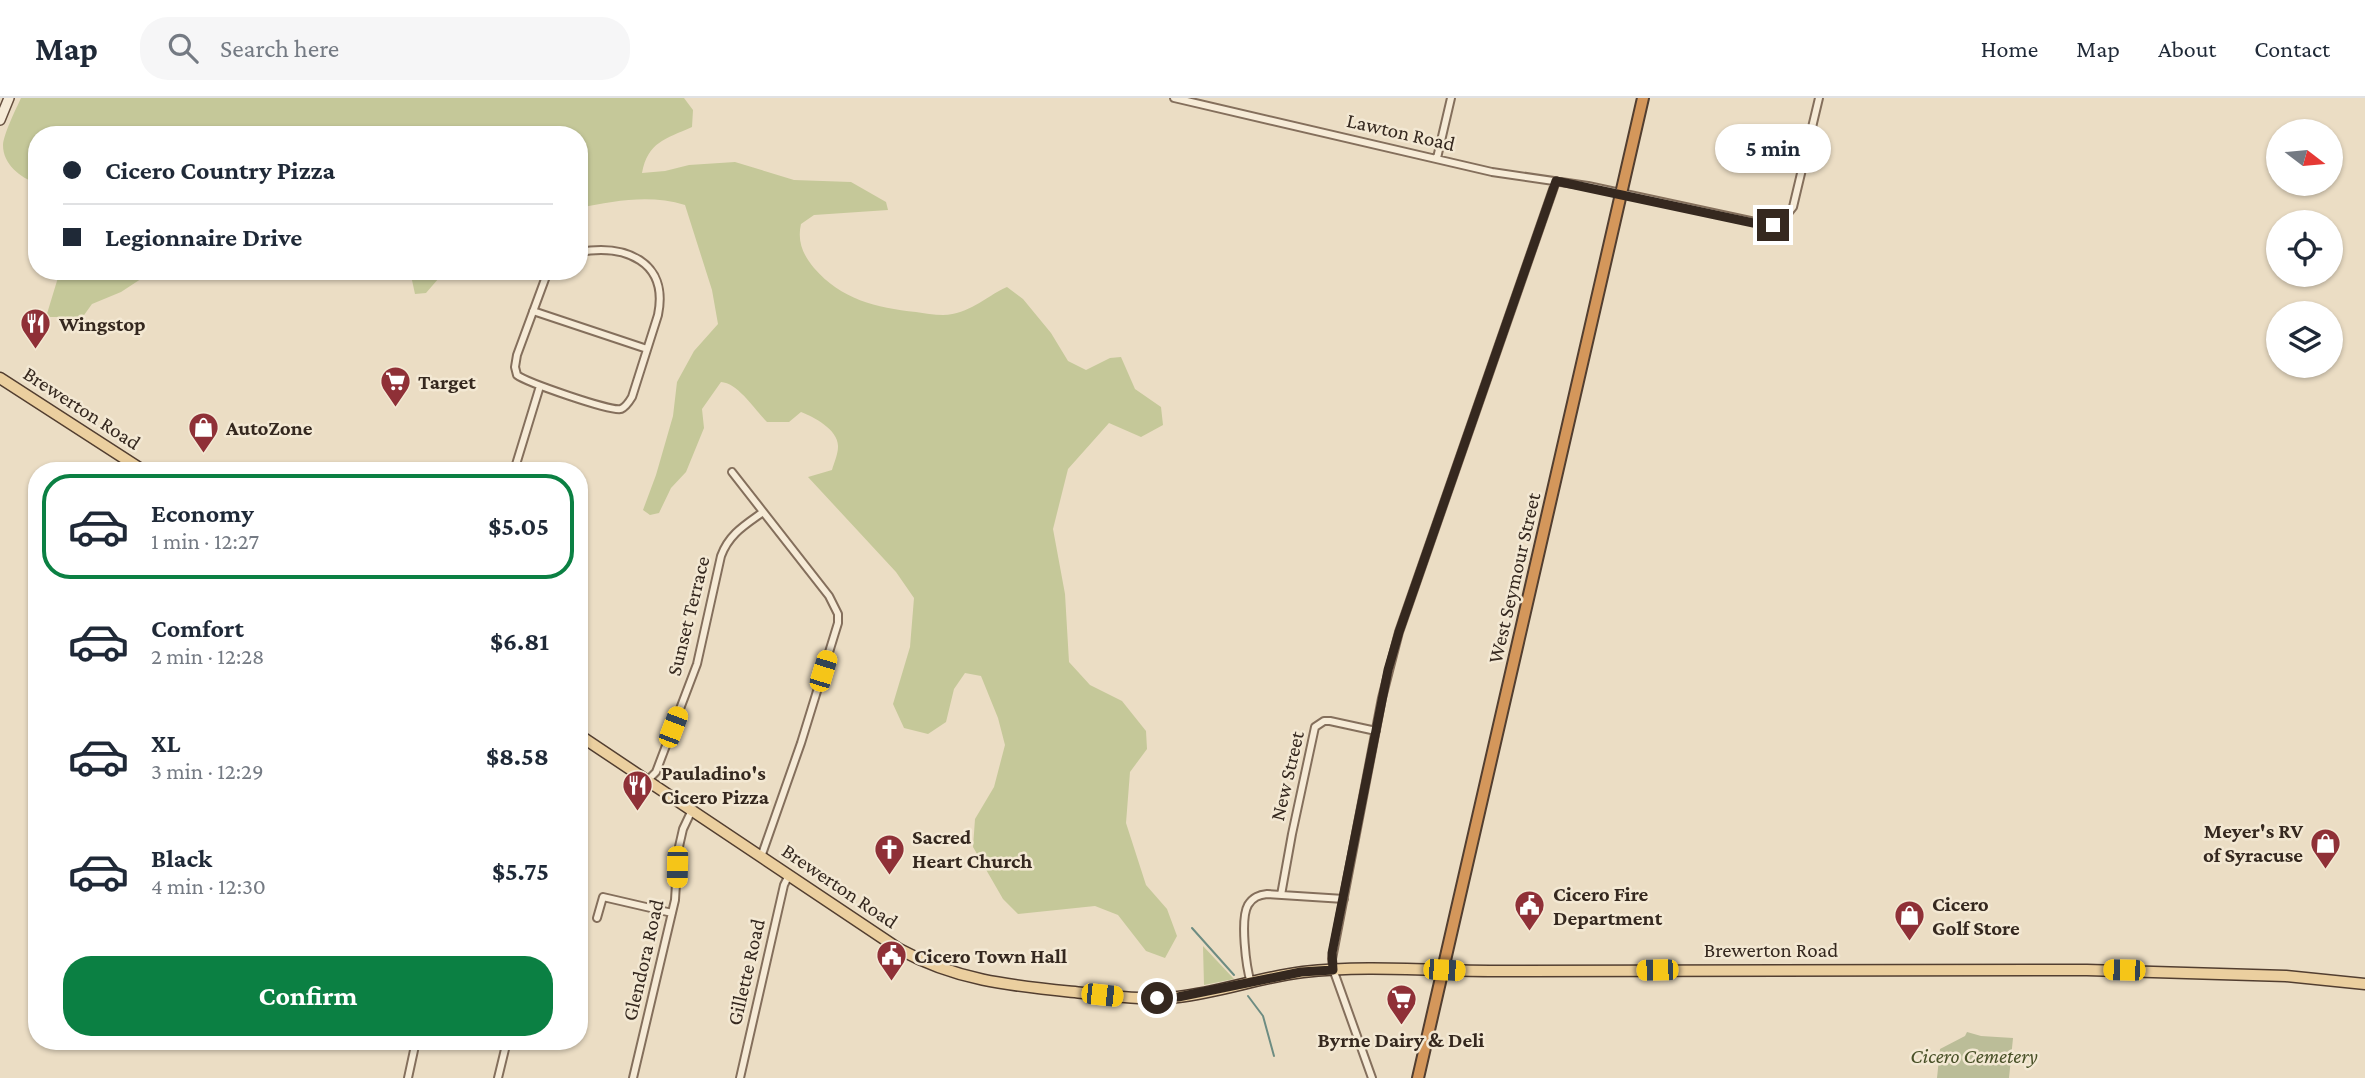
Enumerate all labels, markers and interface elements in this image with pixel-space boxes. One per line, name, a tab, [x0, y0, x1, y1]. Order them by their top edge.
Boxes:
search box	[140, 17, 630, 80]
icon: search	[164, 29, 202, 67]
text: Map	[35, 30, 98, 67]
text: Search here	[220, 34, 339, 63]
text: Home	[1981, 35, 2038, 62]
text: Map	[2076, 35, 2120, 62]
text: About	[2158, 35, 2216, 62]
text: Contact	[2254, 35, 2330, 62]
street label: Lawton Road	[1344, 108, 1458, 156]
north arrow	[2266, 119, 2343, 196]
map controls	[2266, 119, 2343, 378]
callout: 5 min	[1715, 123, 1831, 172]
text: 5 min	[1745, 135, 1801, 161]
text: Cicero Country Pizza	[105, 156, 335, 185]
route end	[1757, 209, 1789, 241]
button: locate	[2266, 210, 2343, 287]
text: Legionnaire Drive	[105, 223, 302, 252]
button: layers	[2266, 301, 2343, 378]
restaurant icon: Wingstop	[19, 307, 53, 351]
place label: Wingstop	[58, 312, 146, 336]
street label: Brewerton Road	[19, 361, 145, 455]
supermarket icon: Target	[378, 365, 412, 409]
place label: Target	[418, 370, 476, 394]
shop icon: AutoZone	[186, 411, 220, 455]
place label: AutoZone	[225, 416, 313, 440]
street label: West Seymour Street	[1483, 489, 1546, 666]
icon: car	[67, 495, 130, 558]
text: Economy	[151, 499, 254, 528]
text: $5.05	[488, 512, 549, 541]
text: 1 min · 12:27	[151, 528, 259, 554]
street label: Sunset Terrace	[662, 554, 714, 678]
icon: car	[67, 610, 130, 673]
text: Comfort	[151, 614, 244, 643]
text: $6.81	[490, 627, 549, 656]
text: 2 min · 12:28	[151, 643, 264, 669]
car	[807, 648, 840, 694]
car	[656, 704, 691, 750]
icon: car	[67, 725, 130, 788]
street label: New Street	[1265, 728, 1309, 823]
text: XL	[151, 729, 180, 758]
text: $8.58	[486, 742, 549, 771]
text: 3 min · 12:29	[151, 758, 264, 784]
place label: Pauladino's Cicero Pizza	[661, 761, 770, 809]
restaurant icon: Pauladino's Cicero Pizza	[621, 768, 655, 812]
place label: Meyer's RV of Syracuse	[2203, 819, 2303, 867]
place label: Sacred Heart Church	[912, 825, 1032, 873]
shop icon: Meyer's RV of Syracuse	[2309, 826, 2343, 870]
church icon: Sacred Heart Church	[872, 832, 906, 876]
street label: Brewerton Road	[777, 838, 903, 934]
icon: car	[67, 840, 130, 903]
text: Black	[151, 844, 212, 873]
car	[667, 846, 688, 888]
text: $5.75	[492, 857, 549, 886]
text: 4 min · 12:30	[151, 873, 266, 899]
place label: Cicero Fire Department	[1553, 882, 1663, 930]
public building icon: Cicero Fire Department	[1513, 889, 1547, 933]
place label: Cicero Golf Store	[1932, 892, 2020, 940]
street label: Glendora Road	[617, 897, 669, 1023]
shop icon: Cicero Golf Store	[1892, 899, 1926, 943]
street label: Gillette Road	[722, 916, 770, 1028]
street label: Brewerton Road	[1704, 938, 1838, 962]
public building icon: Cicero Town Hall	[874, 939, 908, 983]
place label: Cicero Town Hall	[914, 944, 1067, 968]
button: Confirm	[63, 956, 553, 1036]
car	[1423, 958, 1466, 982]
car	[1636, 959, 1679, 981]
car	[2103, 959, 2146, 981]
car	[1081, 982, 1124, 1008]
route start	[1141, 982, 1173, 1014]
supermarket icon: Byrne Dairy & Deli	[1384, 983, 1418, 1027]
place label: Byrne Dairy & Deli	[1318, 1028, 1484, 1052]
park label: Cicero Cemetery	[1910, 1044, 2038, 1068]

